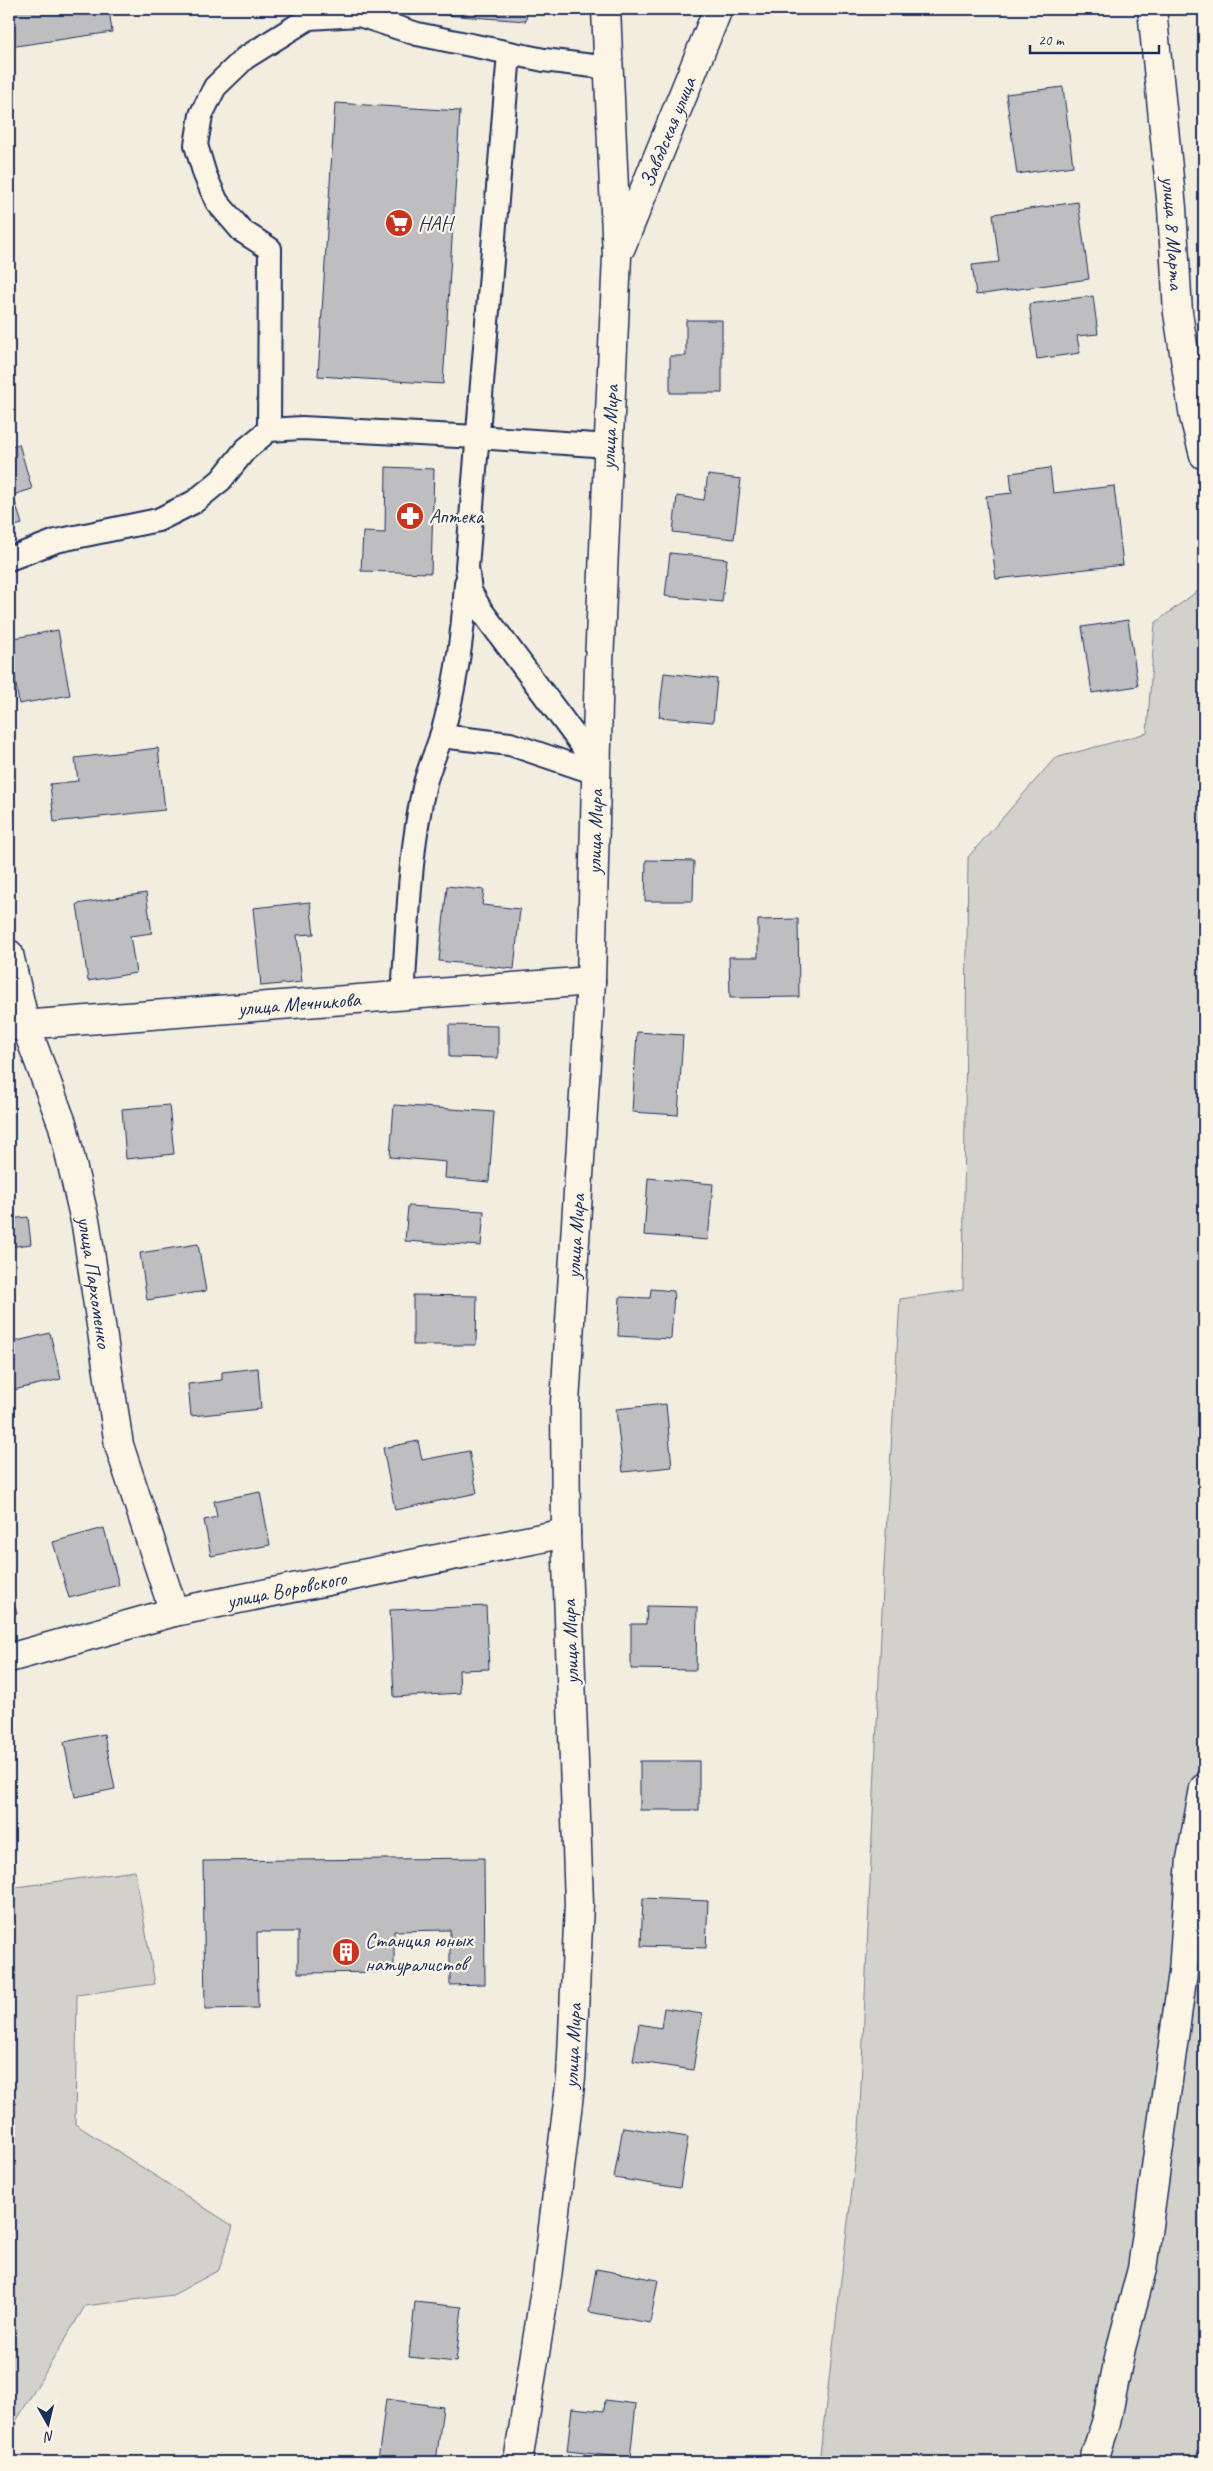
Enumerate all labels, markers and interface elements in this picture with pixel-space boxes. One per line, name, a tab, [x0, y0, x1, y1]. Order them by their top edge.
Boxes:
scale bar	[1030, 22, 1159, 54]
text: 20 m	[1038, 31, 1065, 50]
street label: Заводская улица	[634, 72, 703, 191]
street label: улица 8 Марта	[1156, 173, 1190, 292]
supermarket icon: НАН	[384, 208, 414, 238]
place label: НАН	[418, 210, 455, 236]
street label: улица Мира	[594, 383, 624, 472]
pharmacy icon: Аптека	[395, 501, 425, 531]
place label: Аптека	[429, 503, 485, 529]
street label: улица Мира	[581, 788, 609, 877]
street label: улица Мечникова	[235, 986, 363, 1021]
street label: улица Мира	[560, 1192, 591, 1281]
street label: улица Пархоменко	[71, 1212, 118, 1351]
street label: улица Воровского	[223, 1564, 350, 1614]
street label: улица Мира	[555, 1598, 585, 1687]
place label: Станция юных натуралистов	[365, 1927, 474, 1977]
building icon: Станция юных натуралистов	[331, 1937, 361, 1967]
street label: улица Мира	[557, 2001, 587, 2091]
north arrow	[22, 2398, 72, 2448]
text: N	[42, 2427, 55, 2446]

